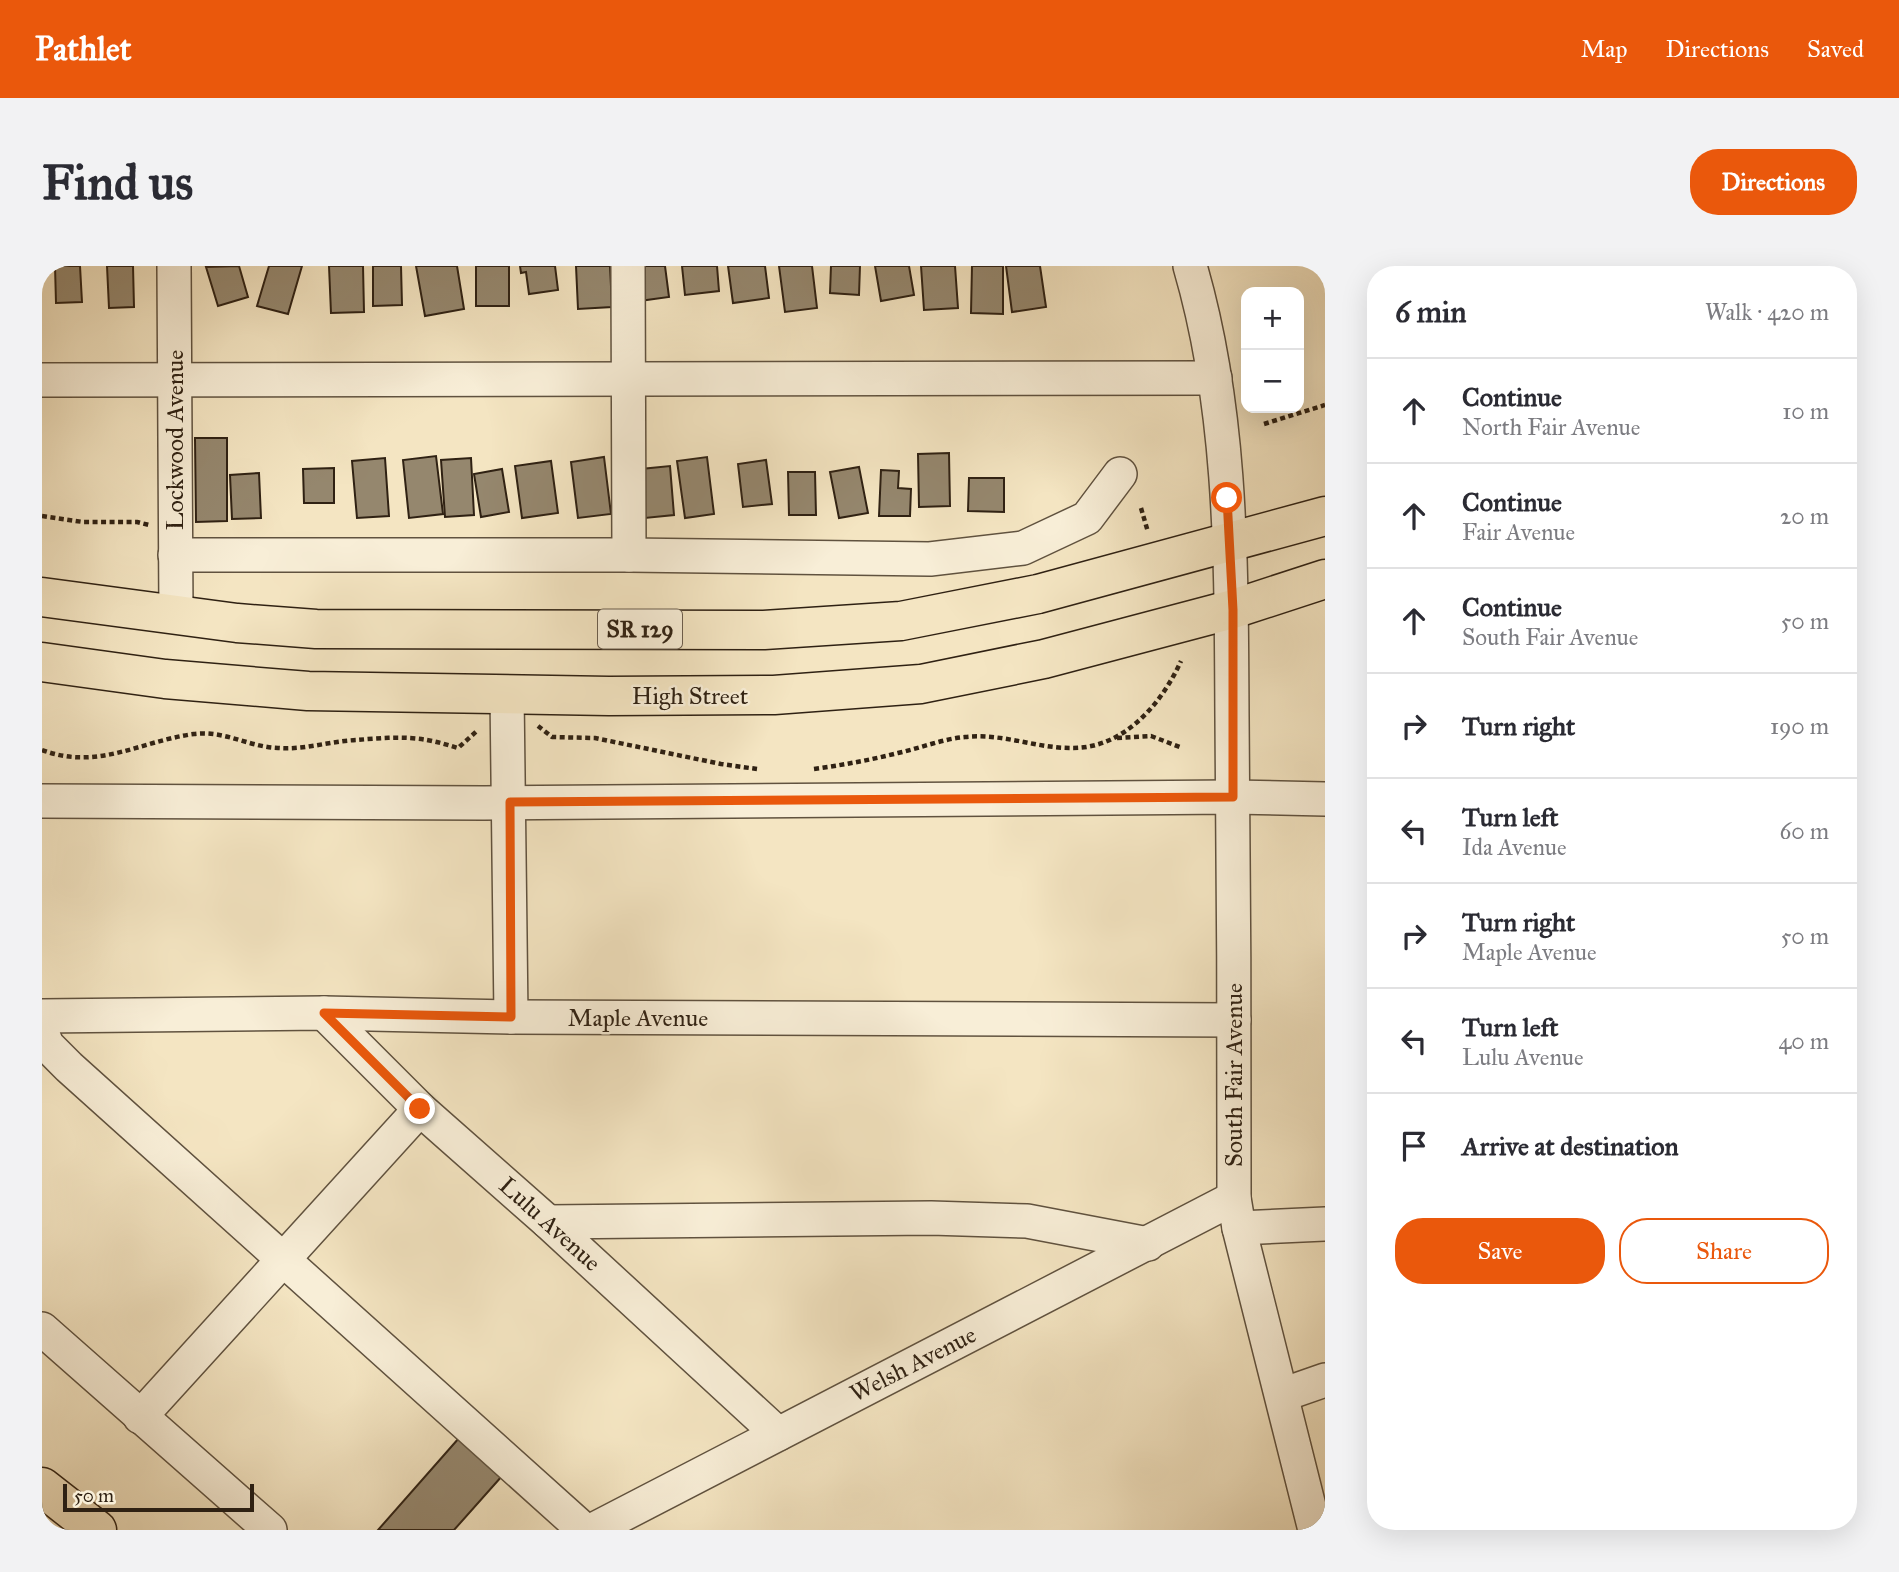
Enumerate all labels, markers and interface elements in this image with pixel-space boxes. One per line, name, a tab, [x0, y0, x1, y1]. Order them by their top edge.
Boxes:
text: Pathlet	[35, 29, 132, 69]
text: Map	[1581, 34, 1628, 64]
text: Directions	[1666, 34, 1769, 64]
text: Saved	[1807, 34, 1864, 64]
button: Directions	[1690, 149, 1857, 215]
text: Find us	[42, 153, 193, 212]
map controls	[1241, 287, 1304, 413]
button: +	[1241, 287, 1304, 350]
text: 6 min	[1395, 294, 1467, 330]
text: Walk · 420 m	[1705, 298, 1829, 326]
street label: Lockwood Avenue	[160, 350, 190, 530]
button: −	[1241, 350, 1304, 413]
text: Continue	[1462, 381, 1562, 413]
icon: ahead	[1395, 392, 1433, 430]
text: 10 m	[1782, 397, 1829, 425]
text: North Fair Avenue	[1462, 413, 1640, 441]
route start	[1211, 482, 1242, 513]
text: Continue	[1462, 486, 1562, 518]
icon: ahead	[1395, 497, 1433, 535]
text: 20 m	[1780, 502, 1829, 530]
text: Fair Avenue	[1462, 518, 1575, 546]
text: Continue	[1462, 591, 1562, 623]
icon: ahead	[1395, 602, 1433, 640]
text: 50 m	[1781, 607, 1829, 635]
road number: SR 129	[598, 610, 682, 648]
text: South Fair Avenue	[1462, 623, 1638, 651]
street label: High Street	[632, 681, 749, 711]
icon: right	[1395, 707, 1433, 745]
text: Turn right	[1462, 710, 1575, 742]
text: 190 m	[1770, 712, 1829, 740]
text: Turn left	[1462, 801, 1558, 833]
icon: left	[1395, 812, 1433, 850]
text: 60 m	[1780, 817, 1829, 845]
text: Ida Avenue	[1462, 833, 1567, 861]
text: Turn right	[1462, 906, 1575, 938]
icon: right	[1395, 917, 1433, 955]
text: 50 m	[1781, 922, 1829, 950]
text: Maple Avenue	[1462, 938, 1597, 966]
street label: South Fair Avenue	[1219, 983, 1249, 1167]
street label: Maple Avenue	[568, 1003, 708, 1033]
text: Turn left	[1462, 1011, 1558, 1043]
icon: left	[1395, 1022, 1433, 1060]
text: 40 m	[1779, 1027, 1829, 1055]
text: Lulu Avenue	[1462, 1043, 1584, 1071]
route end	[404, 1093, 435, 1124]
icon: arrive	[1395, 1127, 1433, 1165]
text: Arrive at destination	[1462, 1130, 1679, 1162]
street label: Lulu Avenue	[493, 1170, 607, 1278]
button: Save	[1395, 1218, 1605, 1284]
button: Share	[1619, 1218, 1829, 1284]
street label: Welsh Avenue	[845, 1319, 981, 1409]
scale bar	[63, 1481, 254, 1513]
text: 50 m	[74, 1484, 114, 1507]

